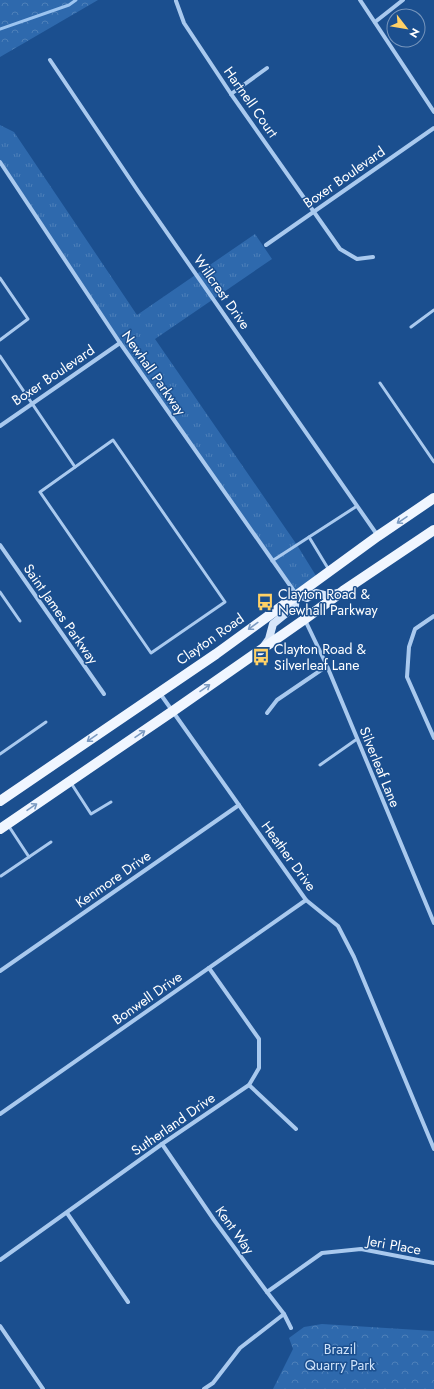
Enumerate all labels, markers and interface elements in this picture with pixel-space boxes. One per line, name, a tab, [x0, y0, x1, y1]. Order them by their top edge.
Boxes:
north arrow	[386, 8, 426, 48]
text: N	[405, 25, 424, 41]
street label: Hartnell Court	[219, 62, 283, 142]
street label: Boxer Boulevard	[299, 141, 389, 213]
street label: Willcrest Drive	[189, 251, 255, 333]
street label: Newhall Parkway	[117, 326, 191, 420]
street label: Boxer Boulevard	[8, 340, 98, 410]
one-way arrow	[396, 516, 407, 524]
street label: Saint James Parkway	[19, 560, 104, 669]
place label: Clayton Road & Newhall Parkway	[278, 584, 378, 620]
bus stop icon: Clayton Road & Newhall Parkway	[255, 592, 275, 612]
street label: Clayton Road	[172, 608, 248, 670]
one-way arrow	[248, 622, 259, 630]
place label: Clayton Road & Silverleaf Lane	[274, 639, 367, 675]
bus stop icon: Clayton Road & Silverleaf Lane	[251, 647, 271, 667]
one-way arrow	[199, 684, 210, 692]
street label: Silverleaf Lane	[355, 724, 405, 810]
one-way arrow	[134, 730, 145, 738]
one-way arrow	[87, 734, 98, 742]
one-way arrow	[26, 803, 37, 811]
street label: Heather Drive	[257, 817, 321, 895]
street label: Kenmore Drive	[71, 846, 155, 912]
street label: Bonwell Drive	[108, 967, 186, 1029]
street label: Sutherland Drive	[127, 1088, 219, 1160]
street label: Kent Way	[211, 1202, 260, 1259]
street label: Jeri Place	[363, 1230, 423, 1260]
park label: Brazil Quarry Park	[305, 1339, 376, 1375]

